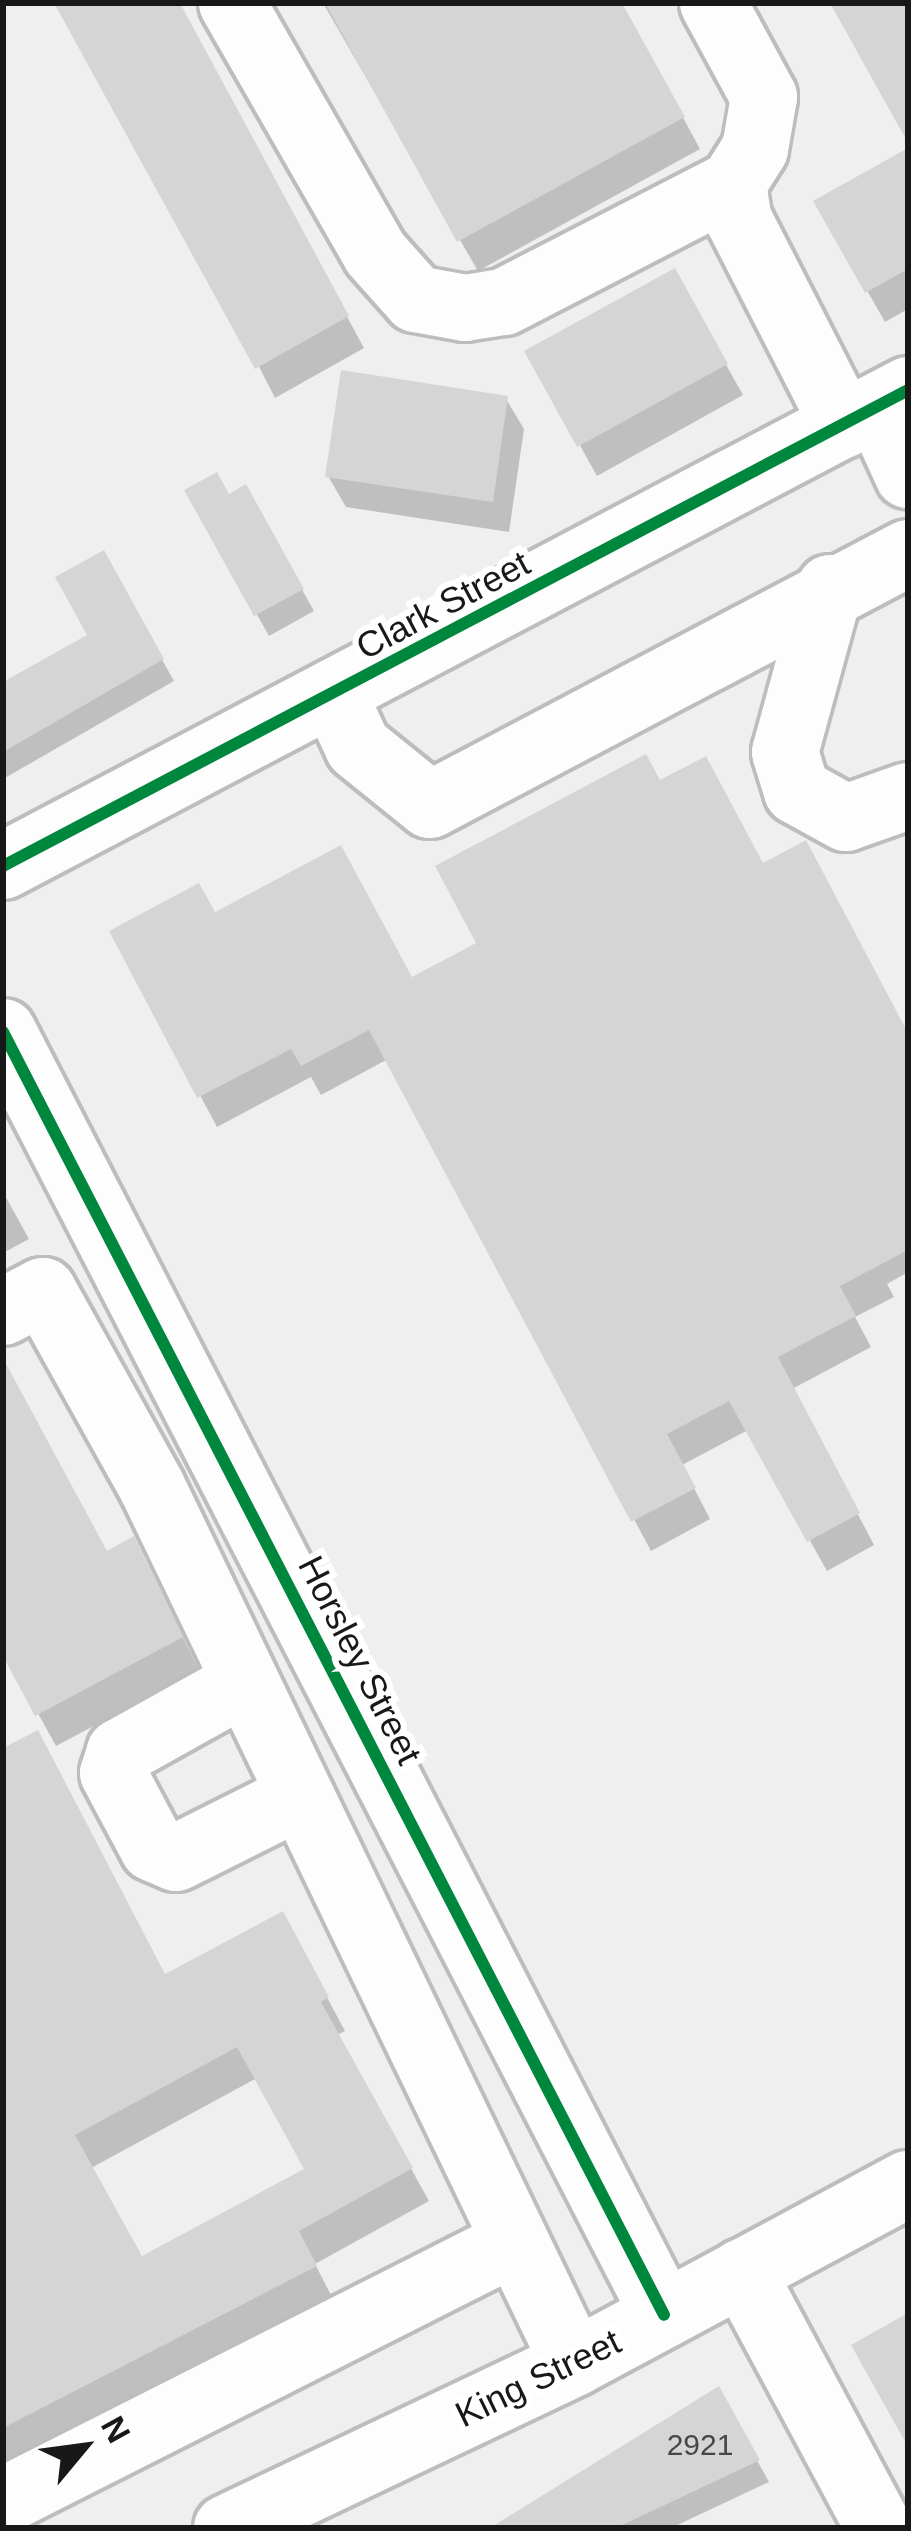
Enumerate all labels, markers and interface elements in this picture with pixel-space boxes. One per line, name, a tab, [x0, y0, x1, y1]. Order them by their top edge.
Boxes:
street label: Clark Street	[349, 541, 537, 669]
street label: Horsley Street	[289, 1549, 431, 1771]
street label: King Street	[448, 2320, 628, 2436]
north arrow	[24, 2387, 144, 2507]
text: N	[94, 2410, 138, 2449]
house number: 2921	[667, 2427, 733, 2463]

